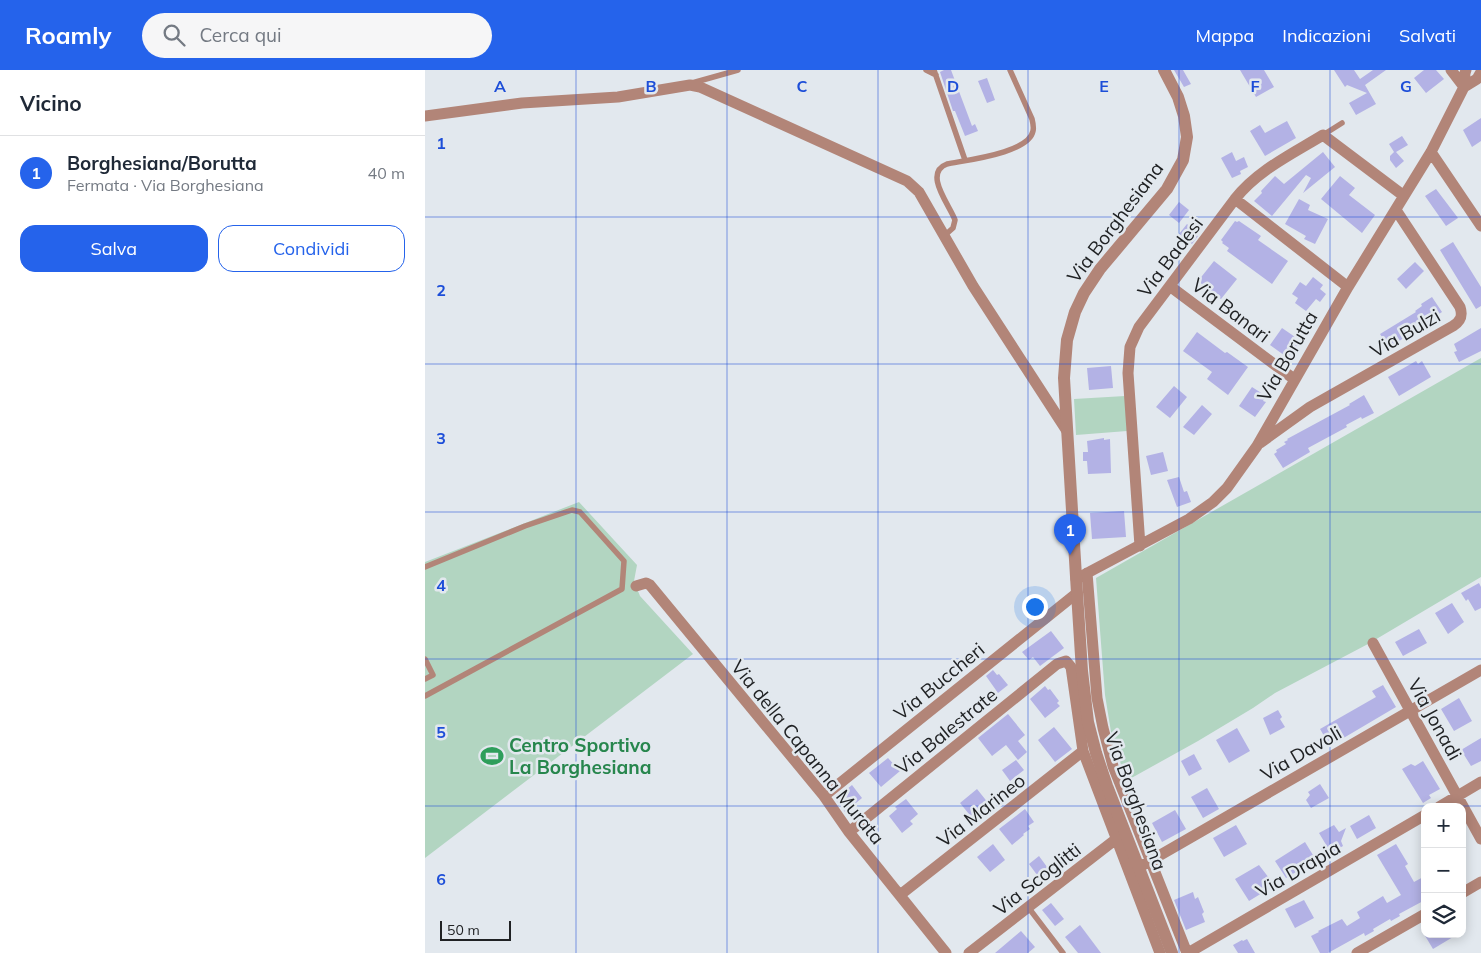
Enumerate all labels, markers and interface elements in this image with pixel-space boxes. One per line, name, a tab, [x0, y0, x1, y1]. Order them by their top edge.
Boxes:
search box	[142, 13, 492, 58]
text: Roamly	[25, 20, 112, 50]
icon: search	[160, 21, 188, 49]
text: Cerca qui	[200, 23, 282, 47]
text: Mappa	[1196, 24, 1254, 47]
text: Indicazioni	[1282, 24, 1371, 47]
text: Salvati	[1399, 24, 1456, 47]
text: A	[494, 76, 506, 96]
text: B	[645, 76, 657, 96]
text: C	[797, 76, 808, 96]
text: D	[947, 76, 959, 96]
text: E	[1099, 76, 1109, 96]
text: F	[1250, 76, 1260, 96]
text: G	[1400, 76, 1412, 96]
text: Vicino	[20, 90, 82, 116]
text: 1	[436, 133, 446, 153]
text: Borghesiana/Borutta	[67, 151, 257, 175]
street label: Via Borghesiana	[1062, 157, 1168, 287]
text: 1	[31, 163, 41, 183]
text: 40 m	[368, 163, 405, 183]
text: Fermata · Via Borghesiana	[67, 175, 264, 195]
street label: Via Badesi	[1132, 212, 1208, 302]
button: Salva	[20, 225, 208, 272]
button: Condividi	[218, 225, 405, 272]
street label: Via Banari	[1187, 273, 1275, 347]
text: 2	[436, 280, 446, 300]
street label: Via Bulzi	[1366, 303, 1444, 363]
street label: Via Borutta	[1252, 307, 1322, 405]
text: 3	[436, 428, 446, 448]
pin: 1	[1054, 514, 1086, 555]
text: 4	[436, 575, 446, 595]
your location	[1022, 594, 1048, 620]
street label: Via Buccheri	[889, 637, 989, 725]
street label: Via della Capanna Murata	[726, 655, 890, 849]
street label: Via Jonadi	[1403, 674, 1467, 764]
street label: Via Balestrate	[890, 683, 1002, 779]
street label: Via Davoli	[1256, 720, 1346, 786]
text: 5	[436, 722, 446, 742]
street label: Via Borghesiana	[1100, 729, 1172, 873]
place label: Centro Sportivo La Borghesiana	[509, 733, 651, 779]
sports icon: Centro Sportivo La Borghesiana	[479, 743, 505, 769]
street label: Via Marineo	[932, 768, 1030, 852]
map controls	[1421, 803, 1466, 938]
button: +	[1421, 803, 1466, 848]
street label: Via Drapia	[1251, 835, 1345, 903]
street label: Via Scoglitti	[989, 837, 1085, 921]
button: −	[1421, 848, 1466, 893]
text: 6	[436, 869, 446, 889]
button: layers	[1421, 893, 1466, 938]
scale bar	[440, 918, 511, 941]
text: 50 m	[447, 921, 480, 939]

